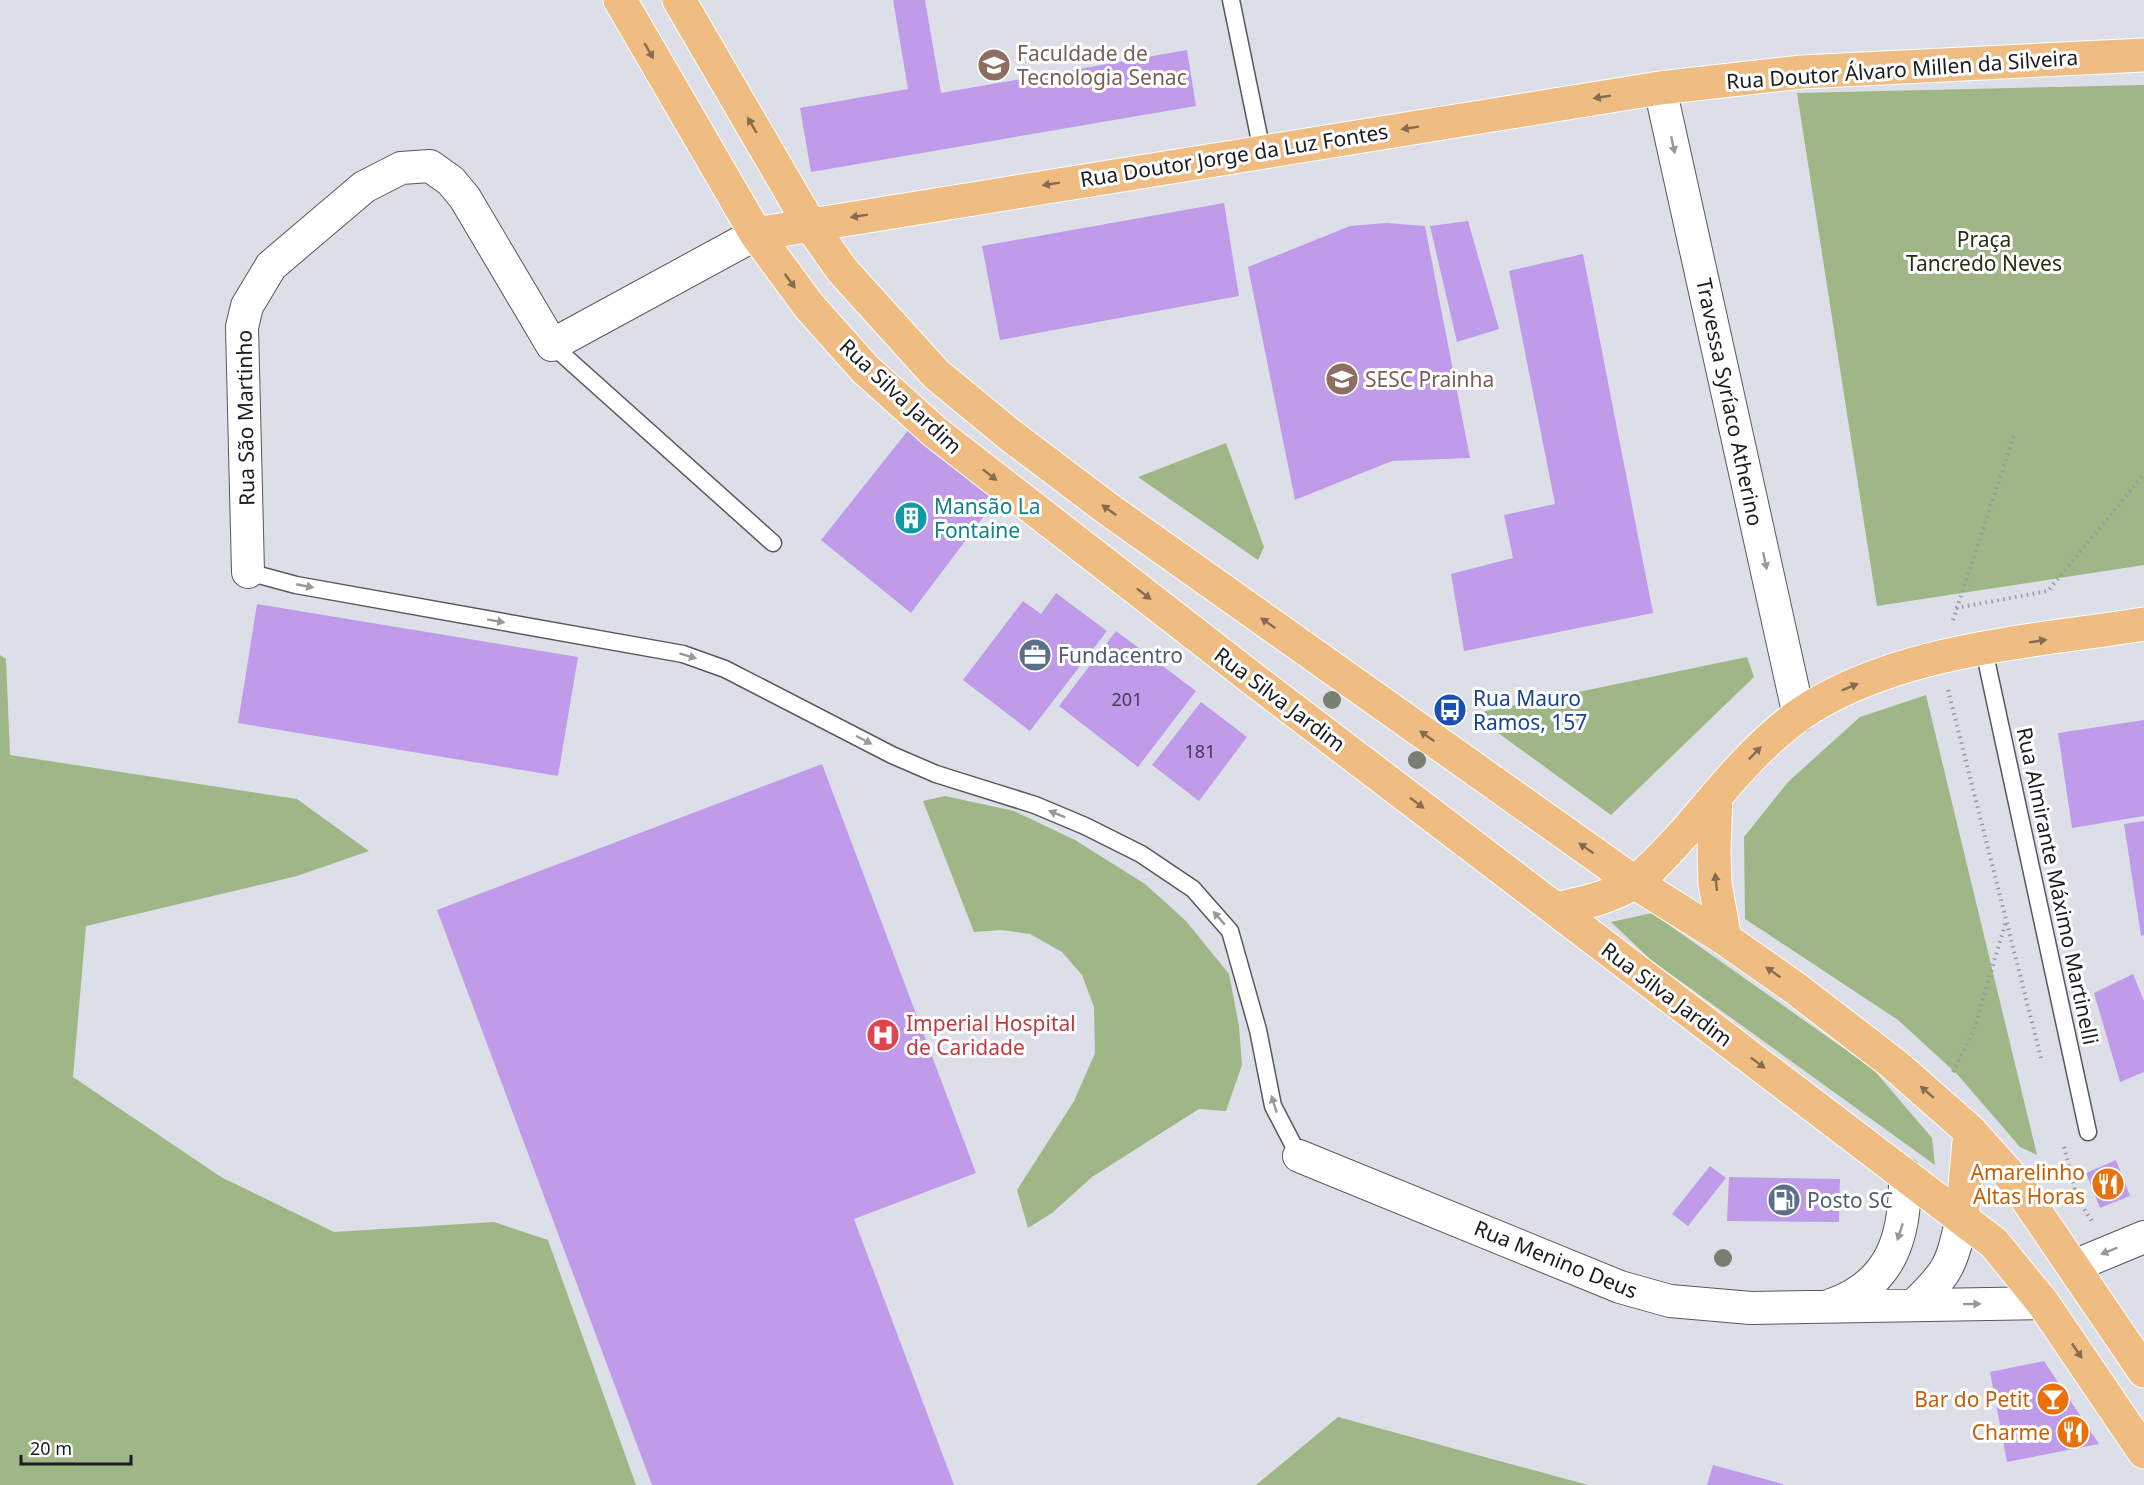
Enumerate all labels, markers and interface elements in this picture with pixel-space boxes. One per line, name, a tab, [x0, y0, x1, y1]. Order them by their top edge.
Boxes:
place label: Faculdade de Tecnologia Senac	[1017, 39, 1187, 91]
one-way arrow	[644, 42, 654, 59]
street label: Rua Doutor Álvaro Millen da Silveira	[1725, 43, 2079, 95]
school or university icon: Faculdade de Tecnologia Senac	[976, 47, 1012, 83]
one-way arrow	[1593, 93, 1612, 102]
one-way arrow	[747, 117, 757, 134]
street label: Rua Doutor Jorge da Luz Fontes	[1078, 117, 1390, 193]
one-way arrow	[1400, 123, 1419, 132]
one-way arrow	[1669, 136, 1678, 155]
one-way arrow	[1042, 180, 1061, 189]
one-way arrow	[849, 211, 868, 220]
park label: Praça Tancredo Neves	[1906, 225, 2062, 277]
one-way arrow	[784, 274, 796, 289]
street label: Travessa Syríaco Atherino	[1690, 276, 1770, 528]
street label: Rua São Martinho	[229, 330, 261, 506]
street label: Rua Silva Jardim	[834, 332, 968, 460]
school or university icon: SESC Prainha	[1324, 361, 1360, 397]
place label: SESC Prainha	[1365, 365, 1494, 393]
one-way arrow	[982, 468, 997, 480]
place label: Mansão La Fontaine	[934, 492, 1041, 544]
building icon: Mansão La Fontaine	[893, 500, 929, 536]
one-way arrow	[1102, 504, 1118, 516]
one-way arrow	[1761, 551, 1770, 570]
one-way arrow	[295, 582, 314, 591]
one-way arrow	[1136, 588, 1152, 601]
one-way arrow	[487, 616, 506, 625]
one-way arrow	[1261, 617, 1277, 629]
one-way arrow	[2029, 636, 2048, 645]
office icon: Fundacentro	[1017, 637, 1053, 673]
street label: Rua Silva Jardim	[1209, 640, 1351, 758]
place label: Fundacentro	[1058, 641, 1183, 669]
one-way arrow	[679, 652, 697, 661]
one-way arrow	[1841, 682, 1859, 692]
place label: Rua Mauro Ramos, 157	[1473, 684, 1587, 736]
house number: 201	[1112, 687, 1142, 711]
bus stop icon: Rua Mauro Ramos, 157	[1432, 692, 1468, 728]
street label: Rua Almirante Máximo Martinelli	[2011, 725, 2105, 1047]
one-way arrow	[1420, 730, 1435, 742]
one-way arrow	[856, 735, 873, 745]
house number: 181	[1185, 739, 1215, 763]
one-way arrow	[1748, 746, 1762, 761]
one-way arrow	[1409, 797, 1424, 809]
one-way arrow	[1048, 809, 1066, 819]
one-way arrow	[1579, 842, 1595, 854]
one-way arrow	[1711, 872, 1721, 891]
one-way arrow	[1212, 911, 1226, 926]
street label: Rua Silva Jardim	[1596, 935, 1738, 1053]
one-way arrow	[1765, 967, 1781, 978]
place label: Imperial Hospital de Caridade	[906, 1009, 1076, 1061]
hospital icon: Imperial Hospital de Caridade	[865, 1017, 901, 1053]
one-way arrow	[1750, 1057, 1766, 1069]
one-way arrow	[1919, 1085, 1934, 1099]
one-way arrow	[1268, 1095, 1278, 1113]
place label: Amarelinho Altas Horas	[1971, 1158, 2085, 1210]
restaurant icon: Amarelinho Altas Horas	[2090, 1166, 2126, 1202]
fuel station icon: Posto SC	[1766, 1182, 1802, 1218]
place label: Posto SC	[1807, 1186, 1893, 1214]
street label: Rua Menino Deus	[1470, 1213, 1642, 1305]
one-way arrow	[1895, 1223, 1904, 1241]
one-way arrow	[2100, 1247, 2118, 1256]
one-way arrow	[1963, 1300, 1982, 1309]
one-way arrow	[2071, 1343, 2082, 1359]
bar icon: Bar do Petit	[2035, 1381, 2071, 1417]
place label: Bar do Petit	[1914, 1385, 2030, 1413]
restaurant icon: Charme	[2055, 1414, 2091, 1450]
place label: Charme	[1972, 1418, 2050, 1446]
scale bar	[21, 1428, 130, 1466]
text: 20 m	[30, 1436, 72, 1460]

